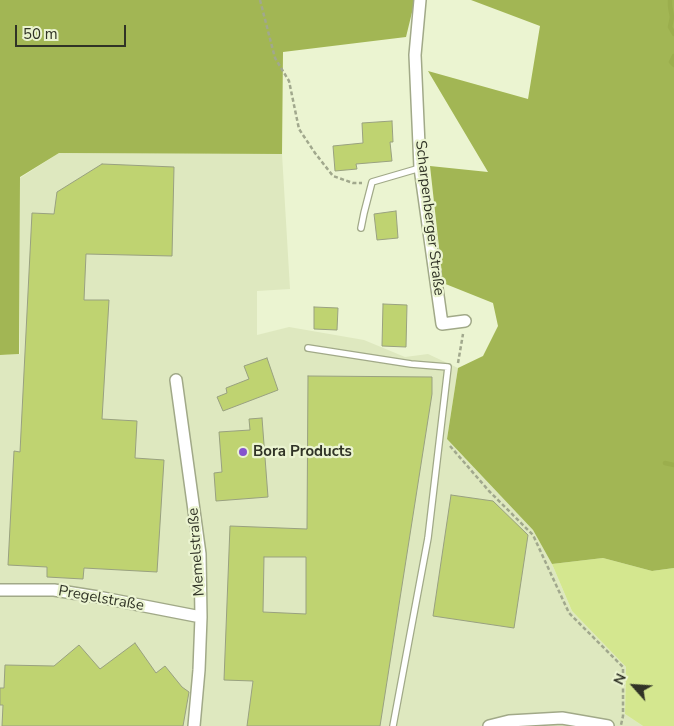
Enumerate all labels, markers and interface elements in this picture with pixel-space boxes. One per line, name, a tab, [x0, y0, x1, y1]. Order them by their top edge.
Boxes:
scale bar	[18, 15, 129, 47]
text: 50 m	[23, 24, 58, 44]
street label: Scharpenberger Straße	[411, 139, 447, 297]
place label: Bora Products	[253, 443, 352, 461]
marker: Bora Products	[237, 446, 249, 458]
street label: Memelstraße	[185, 507, 209, 597]
street label: Pregelstraße	[57, 583, 145, 615]
north arrow	[609, 661, 659, 711]
text: N	[609, 670, 631, 688]

